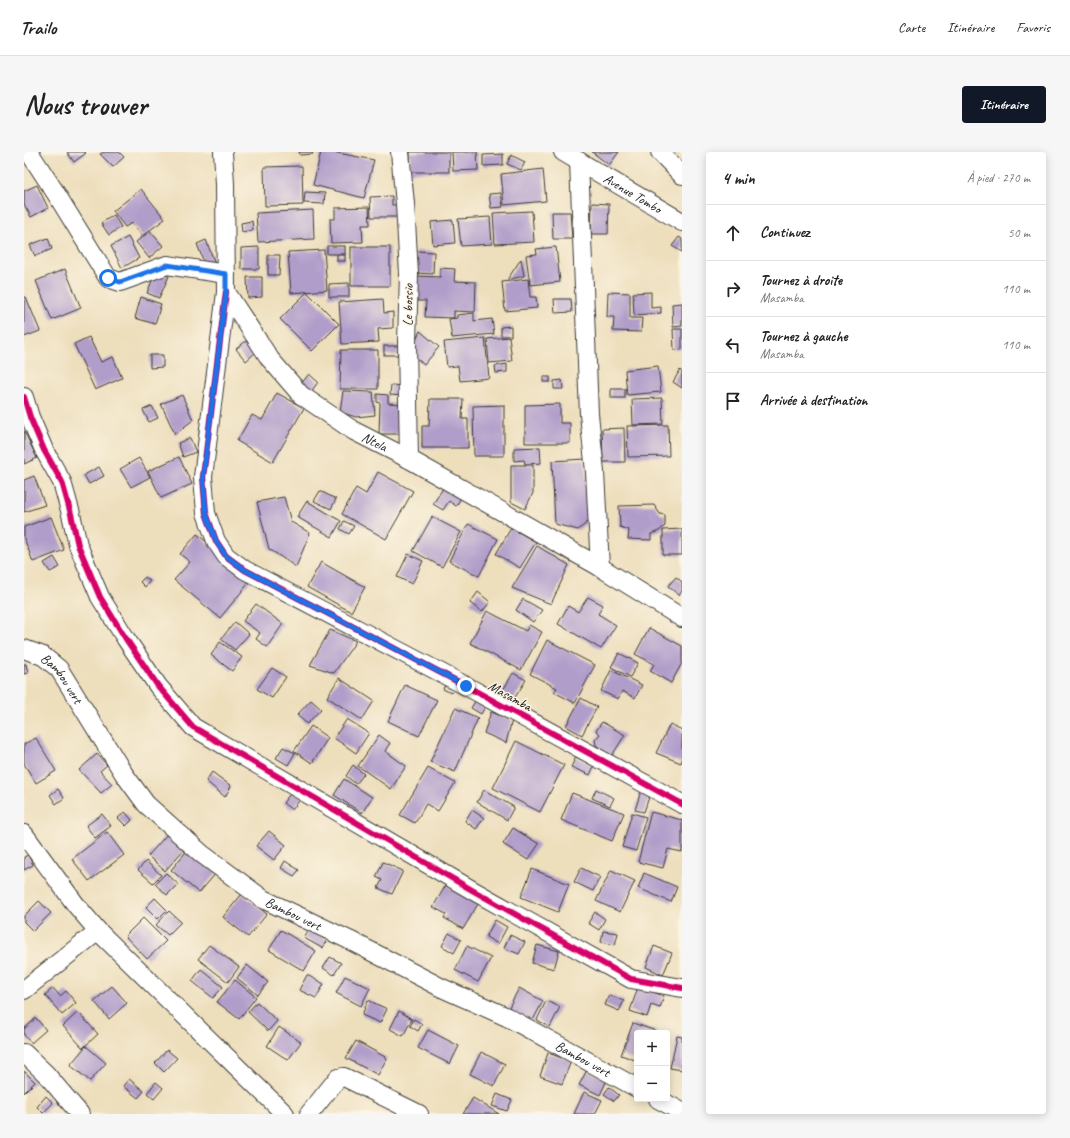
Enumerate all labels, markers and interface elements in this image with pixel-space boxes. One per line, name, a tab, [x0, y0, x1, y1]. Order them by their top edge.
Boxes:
text: Trailo	[20, 16, 56, 40]
text: Carte	[898, 19, 925, 36]
text: Itinéraire	[947, 19, 994, 36]
text: Favoris	[1016, 19, 1050, 36]
button: Itinéraire	[962, 86, 1046, 123]
text: Nous trouver	[24, 87, 147, 122]
text: 4 min	[722, 168, 755, 189]
street label: Avenue Tombo	[601, 169, 667, 218]
text: À pied · 270 m	[967, 170, 1030, 186]
icon: ahead	[722, 222, 744, 244]
text: Continuez	[760, 223, 810, 242]
text: 50 m	[1008, 225, 1030, 241]
route start	[99, 269, 117, 287]
text: Tournez à droite	[760, 271, 842, 290]
icon: right	[722, 278, 744, 300]
text: 110 m	[1002, 281, 1030, 297]
street label: Le bossio	[399, 283, 417, 326]
text: Masamba	[760, 290, 804, 306]
text: Tournez à gauche	[760, 327, 847, 346]
icon: left	[722, 334, 744, 356]
text: 110 m	[1002, 337, 1030, 353]
text: Masamba	[760, 346, 804, 362]
icon: arrive	[722, 390, 744, 412]
text: Arrivée à destination	[760, 391, 868, 410]
street label: Ntela	[359, 428, 391, 456]
street label: Bambou vert	[38, 649, 87, 708]
route end	[457, 677, 475, 695]
street label: Masamba	[485, 677, 536, 715]
street label: Bambou vert	[263, 893, 325, 935]
map controls	[634, 1030, 670, 1102]
button: +	[634, 1030, 670, 1066]
street label: Bambou vert	[553, 1037, 614, 1081]
button: −	[634, 1066, 670, 1102]

